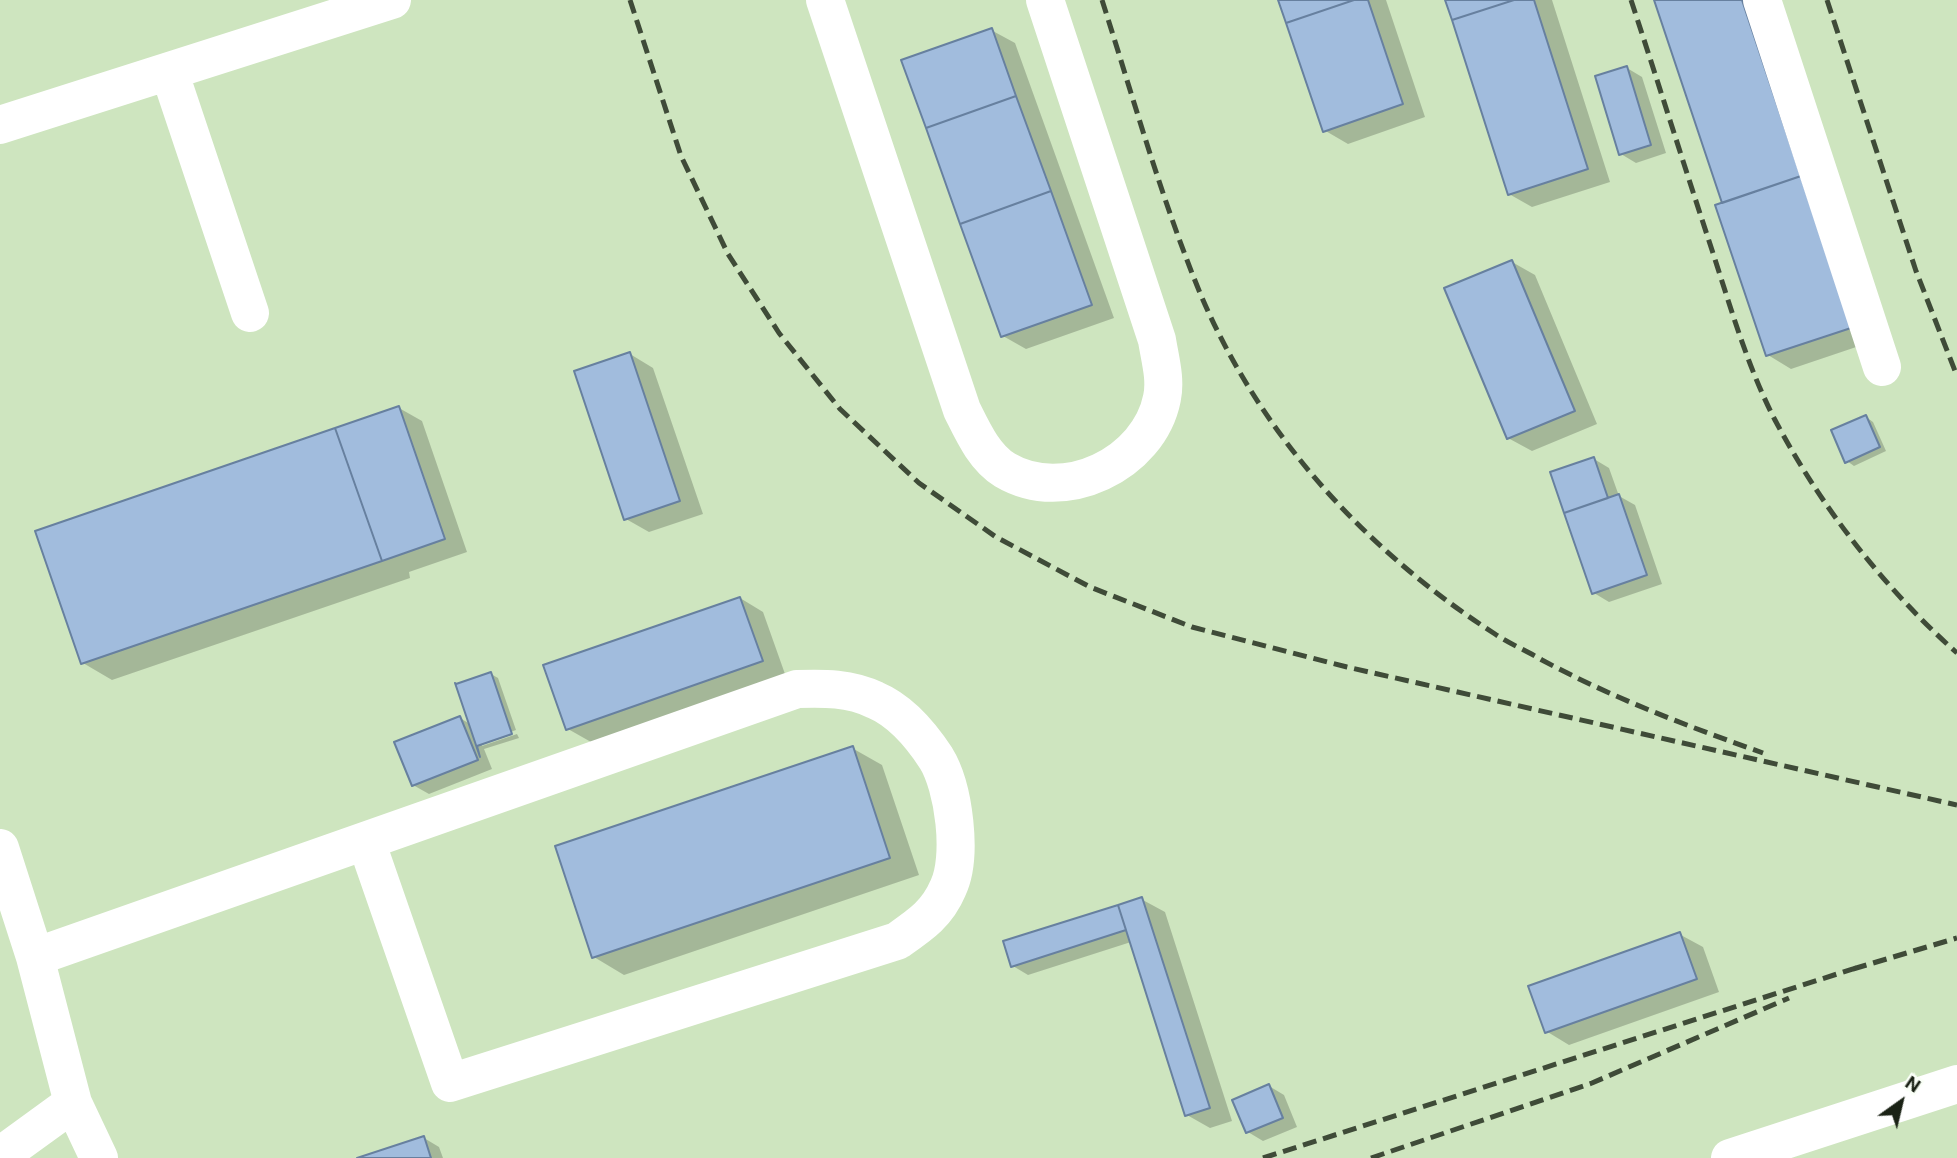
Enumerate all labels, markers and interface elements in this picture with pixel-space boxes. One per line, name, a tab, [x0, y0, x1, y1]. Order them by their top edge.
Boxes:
north arrow	[1866, 1067, 1936, 1137]
text: N	[1901, 1071, 1925, 1097]

